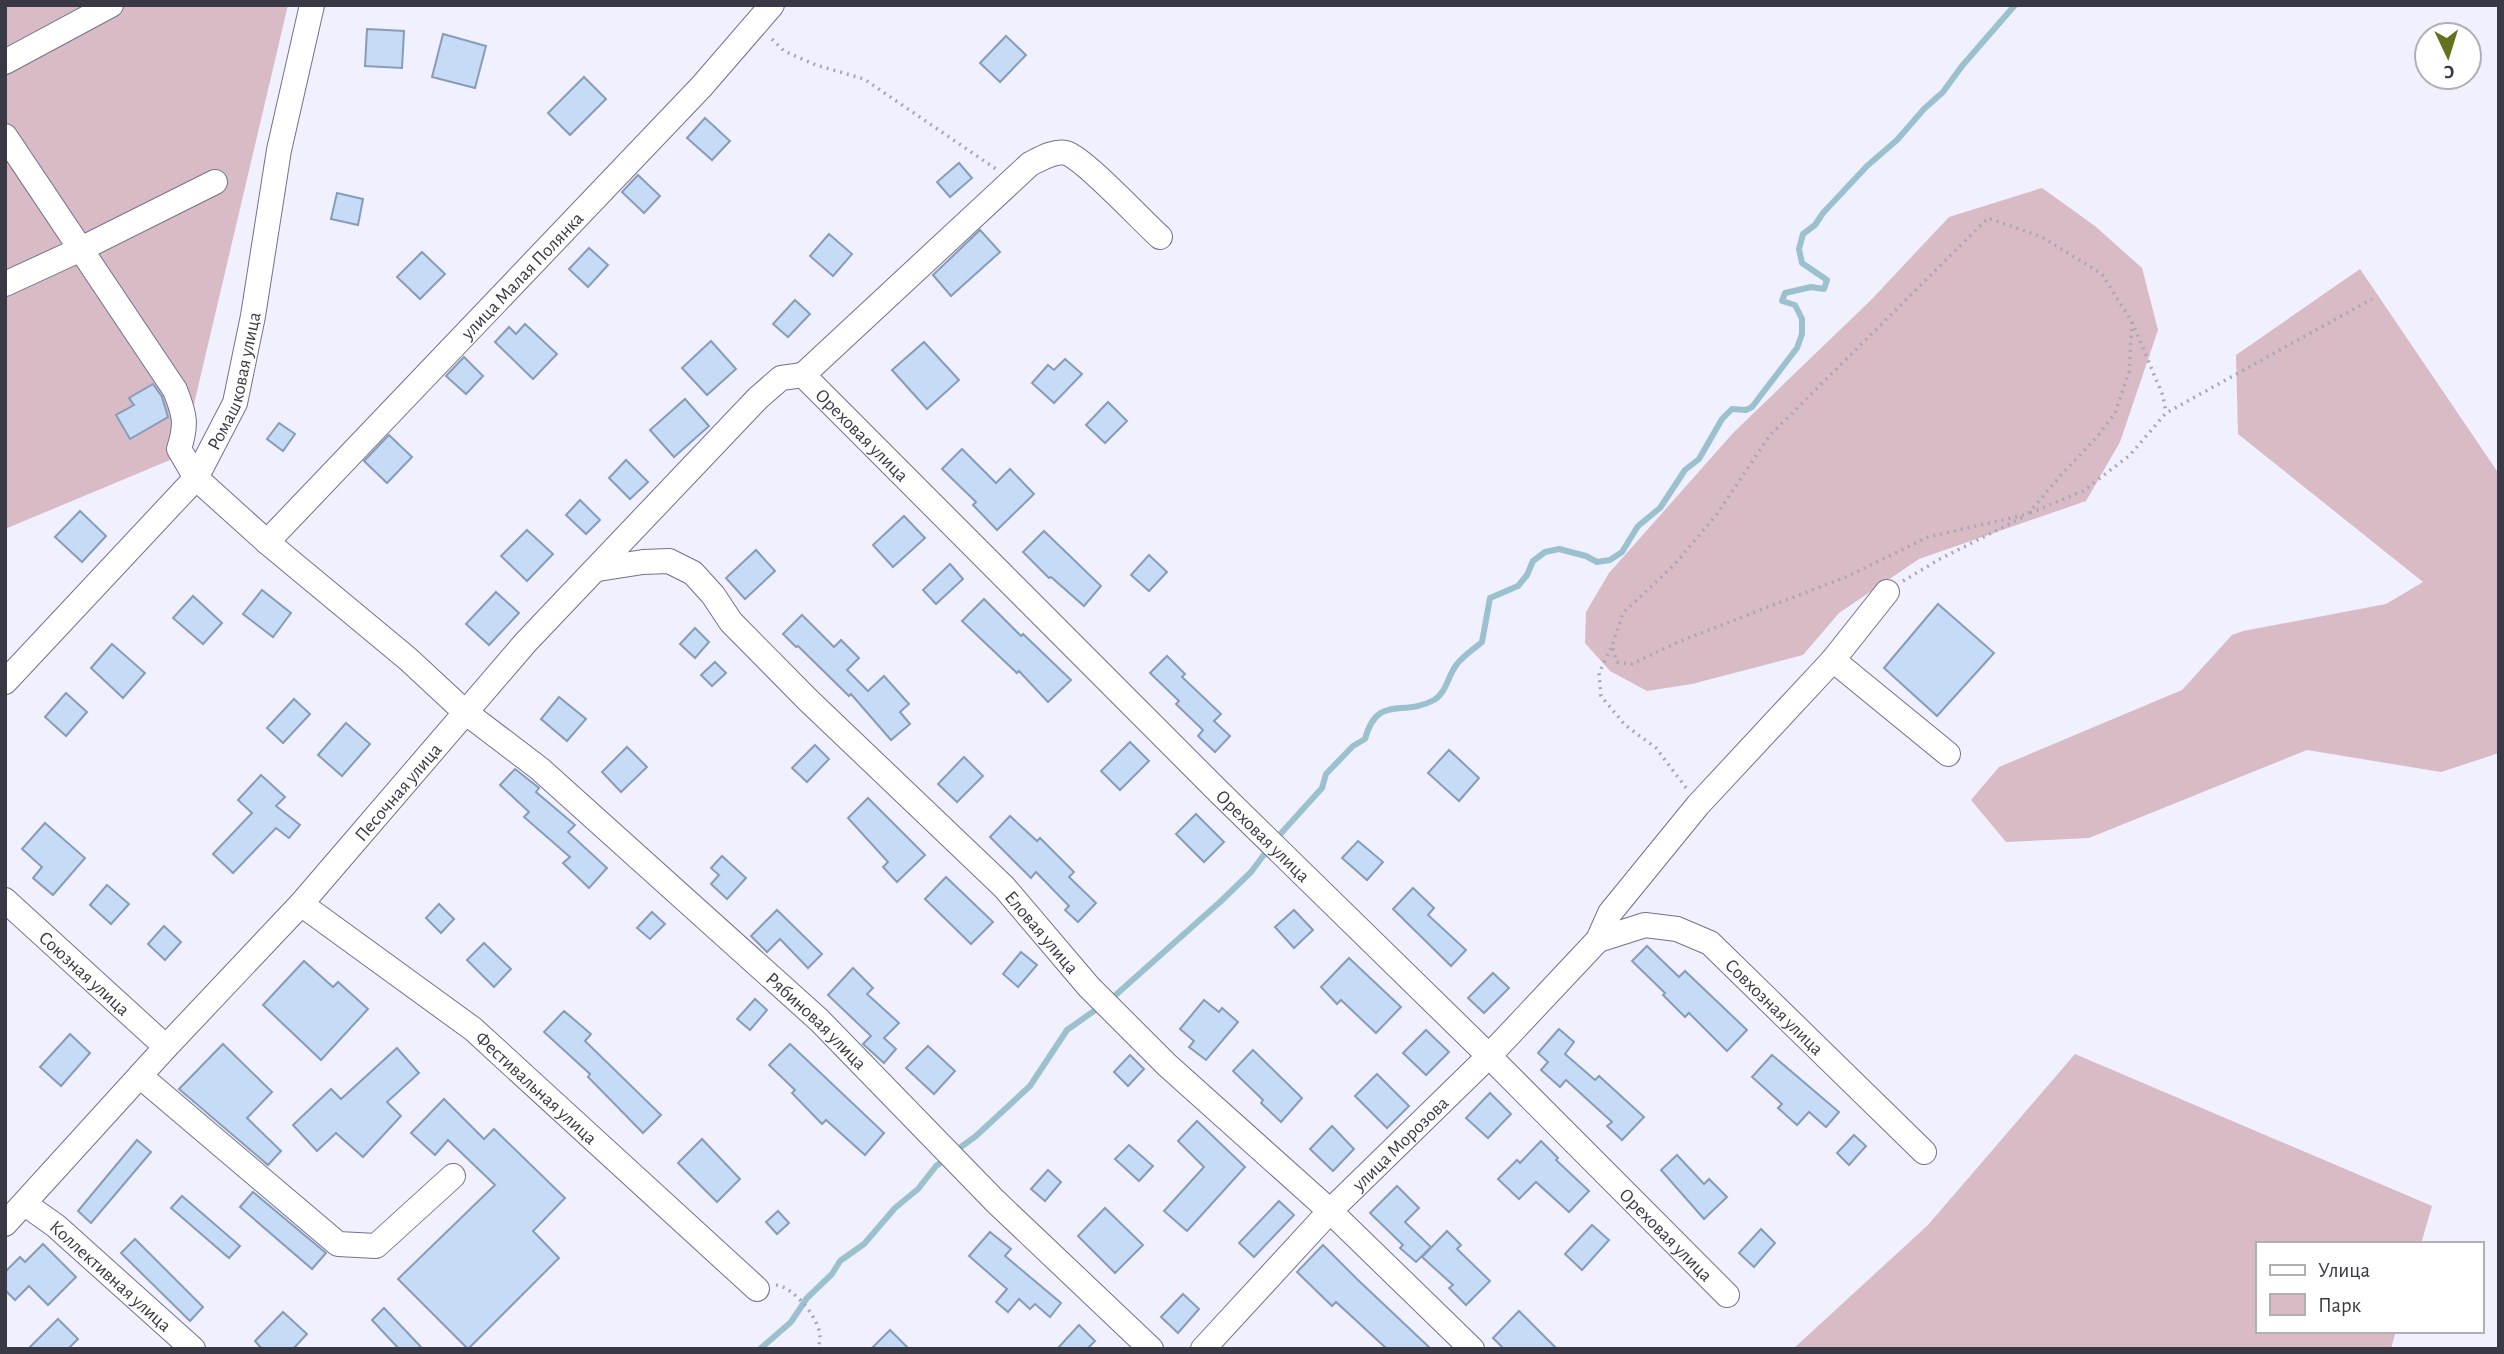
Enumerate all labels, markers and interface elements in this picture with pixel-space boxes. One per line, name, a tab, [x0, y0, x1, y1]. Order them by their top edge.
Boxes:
north arrow	[2413, 21, 2483, 91]
text: С	[2443, 62, 2455, 81]
street label: улица Малая Полянка	[457, 209, 588, 344]
street label: Ромашковая улица	[204, 310, 265, 453]
street label: Ореховая улица	[811, 385, 912, 486]
street label: Песочная улица	[352, 740, 446, 845]
street label: Ореховая улица	[1212, 787, 1313, 886]
street label: Еловая улица	[1001, 888, 1082, 978]
street label: Союзная улица	[35, 928, 133, 1020]
street label: Совхозная улица	[1721, 956, 1827, 1059]
street label: Рябиновая улица	[762, 969, 870, 1074]
street label: Фестивальная улица	[471, 1028, 600, 1149]
street label: улица Морозова	[1348, 1093, 1453, 1195]
street label: Ореховая улица	[1615, 1185, 1716, 1286]
street label: Коллективная улица	[46, 1217, 175, 1336]
legend	[2256, 1242, 2483, 1333]
text: Улица	[2318, 1260, 2371, 1281]
text: Парк	[2318, 1295, 2362, 1316]

